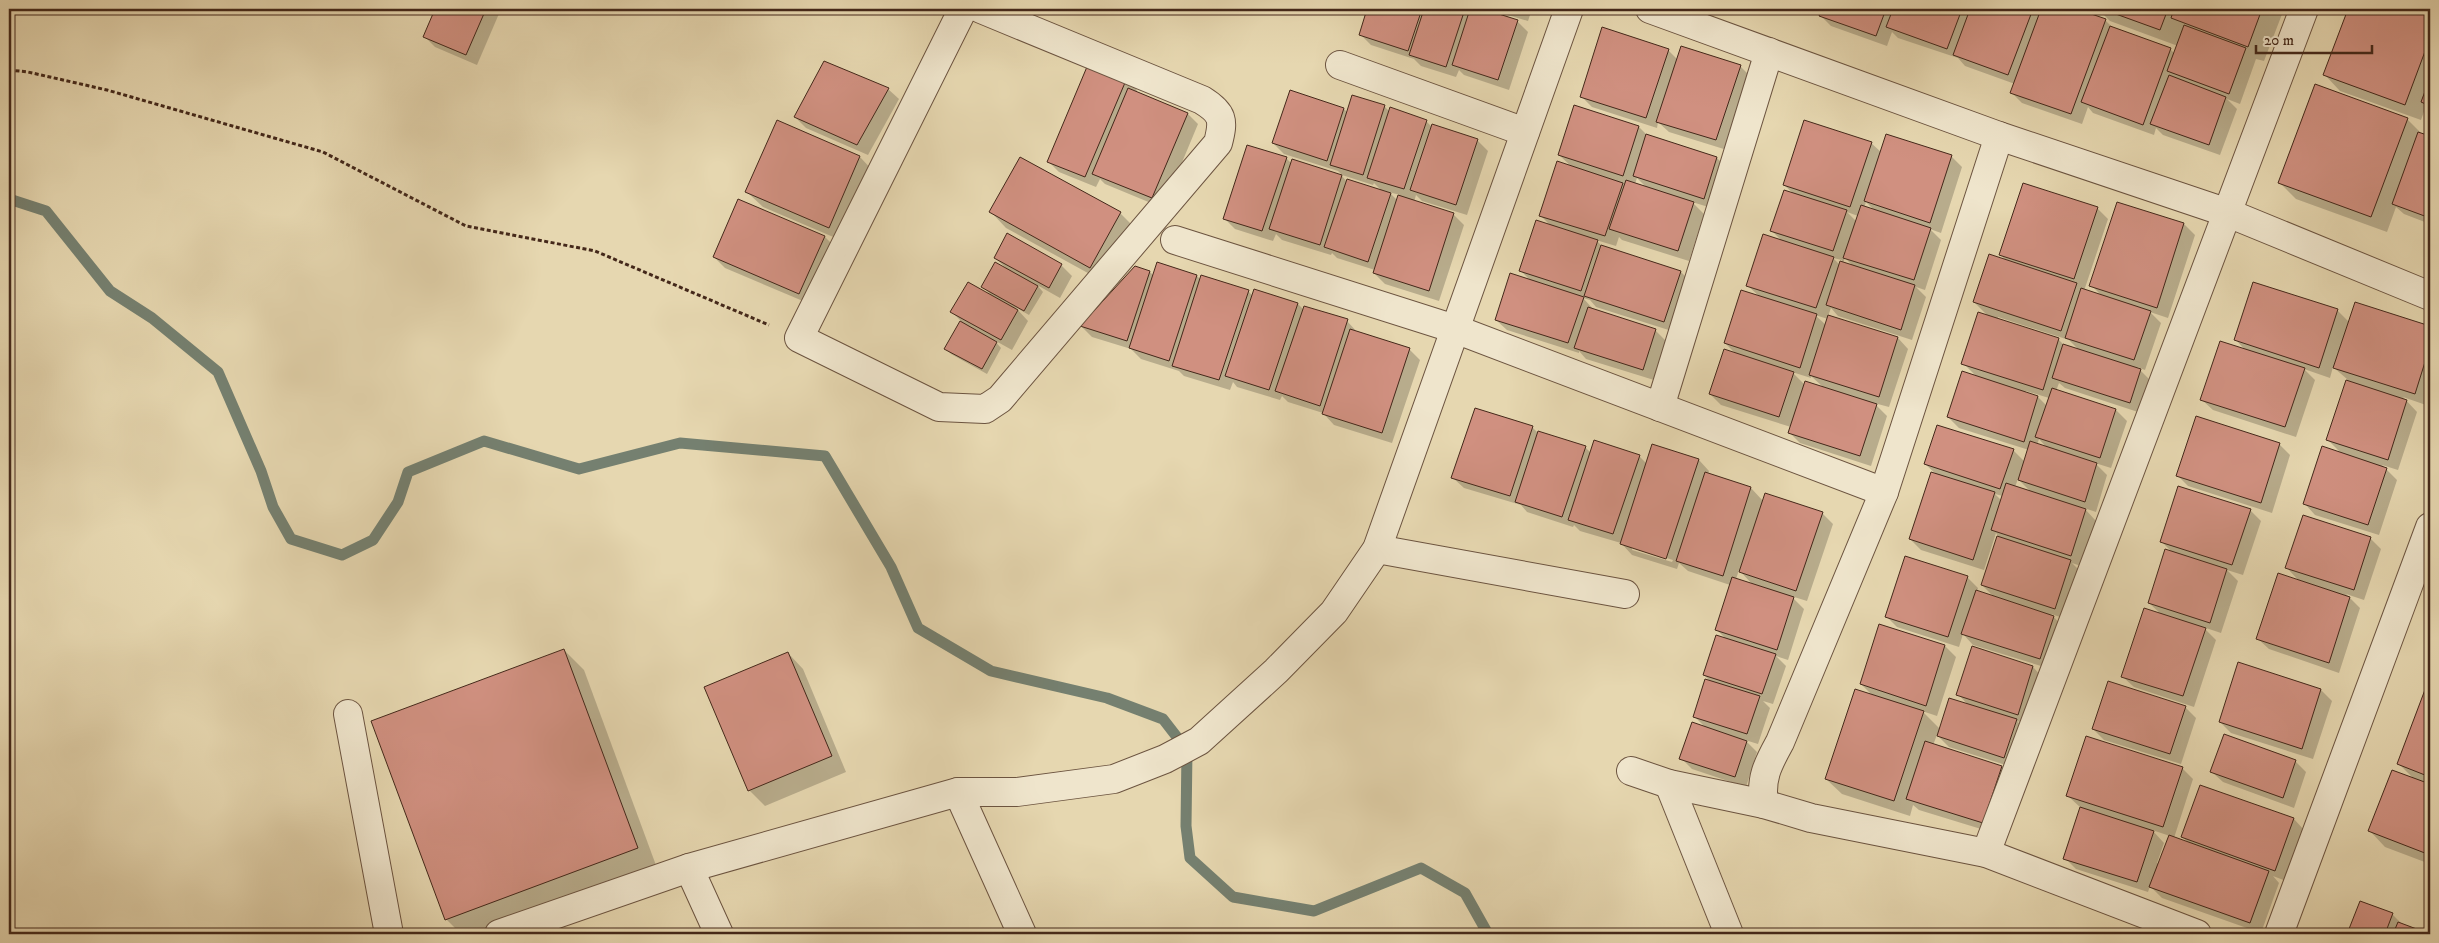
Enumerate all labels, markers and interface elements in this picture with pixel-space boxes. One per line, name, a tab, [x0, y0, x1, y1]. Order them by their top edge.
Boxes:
scale bar	[2256, 22, 2373, 54]
text: 20 m	[2264, 31, 2294, 50]

